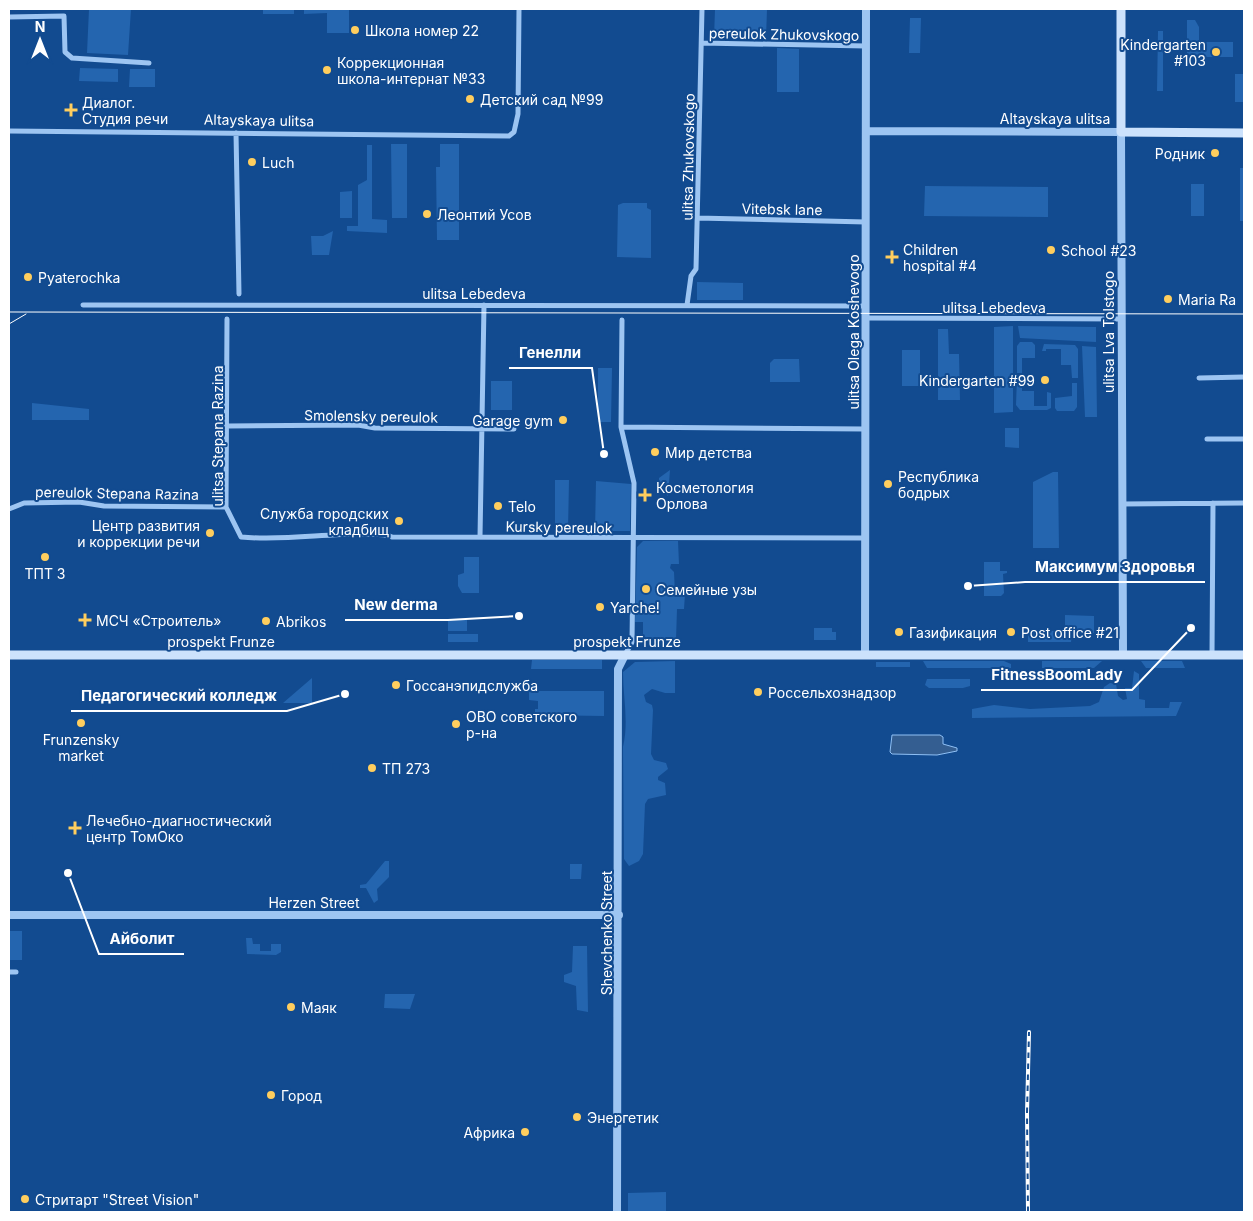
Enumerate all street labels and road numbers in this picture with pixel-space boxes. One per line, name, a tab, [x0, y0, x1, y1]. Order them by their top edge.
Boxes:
street label: pereulok Zhukovskogo	[709, 24, 859, 44]
street label: ulitsa Zhukovskogo	[678, 93, 698, 221]
street label: Altayskaya ulitsa	[1000, 110, 1110, 127]
street label: Altayskaya ulitsa	[204, 111, 314, 129]
street label: Vitebsk lane	[741, 200, 823, 218]
street label: ulitsa Olega Koshevogo	[845, 254, 862, 410]
street label: ulitsa Lva Tolstogo	[1100, 271, 1117, 393]
street label: ulitsa Lebedeva	[422, 285, 526, 302]
street label: ulitsa Lebedeva	[942, 299, 1046, 316]
street label: ulitsa Stepana Razina	[209, 366, 226, 506]
street label: Smolensky pereulok	[304, 406, 438, 426]
street label: pereulok Stepana Razina	[35, 483, 199, 503]
street label: Kursky pereulok	[505, 518, 613, 536]
street label: prospekt Frunze	[167, 633, 275, 650]
street label: prospekt Frunze	[573, 633, 681, 650]
street label: Shevchenko Street	[598, 870, 615, 995]
street label: Herzen Street	[268, 894, 360, 911]

